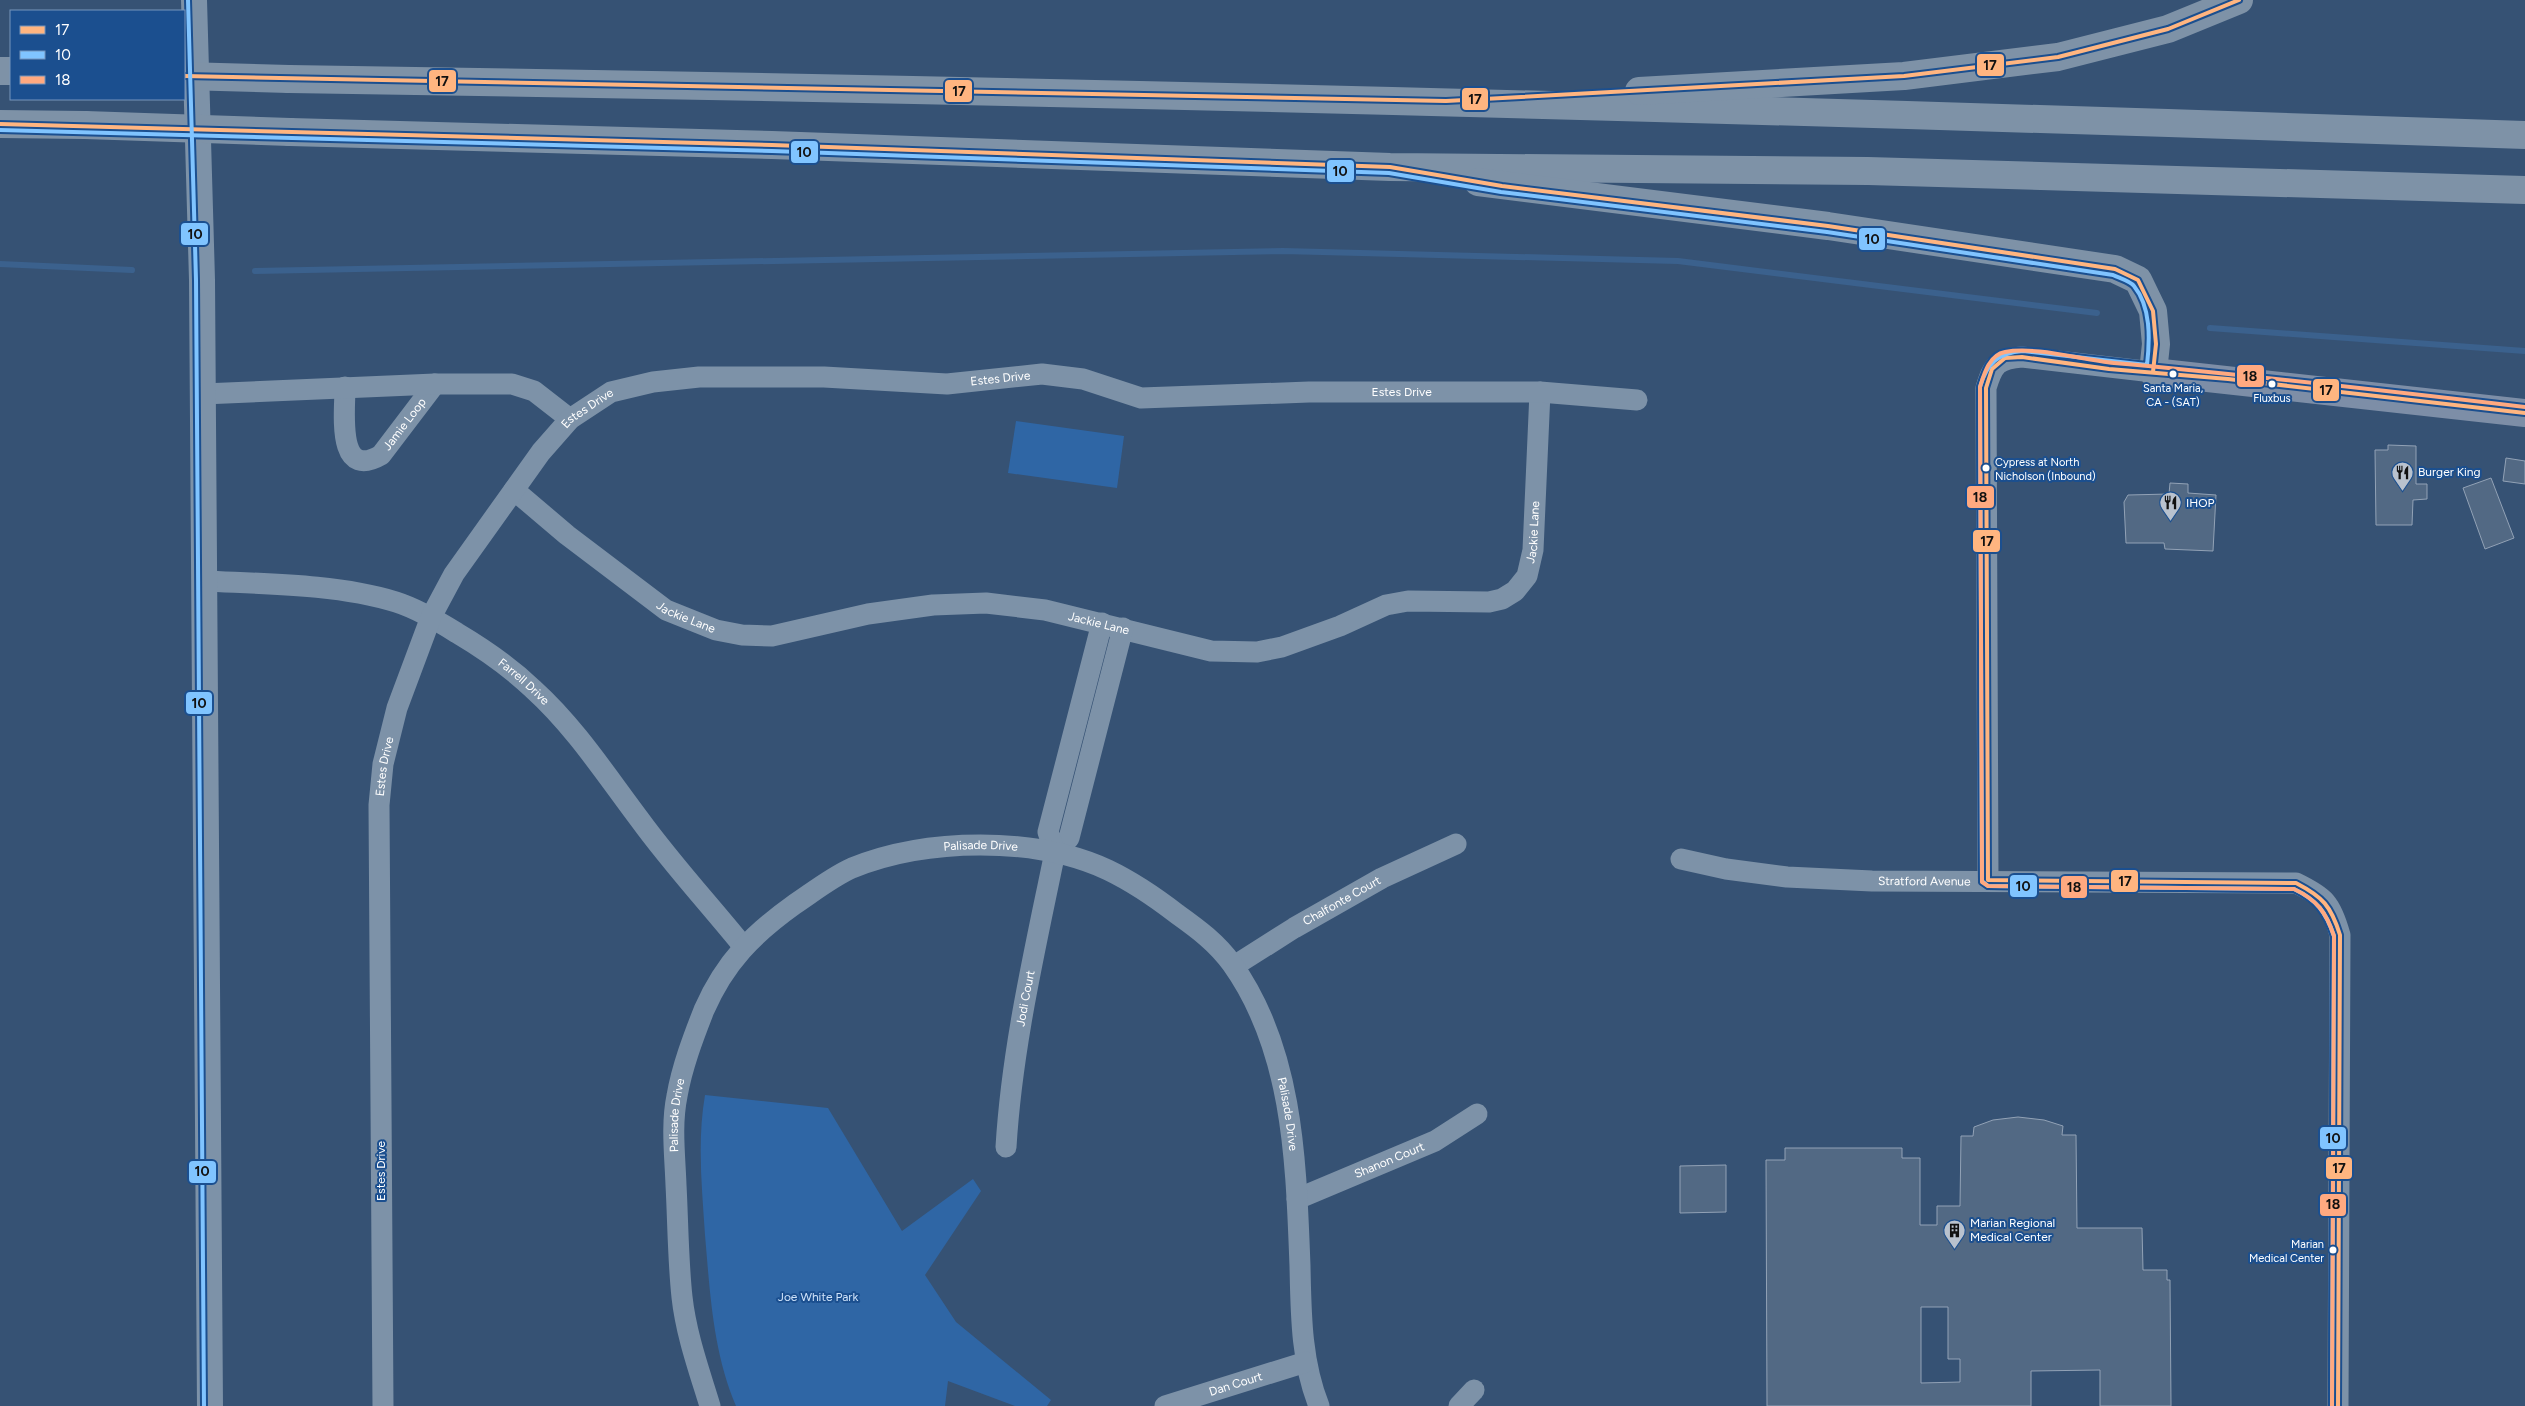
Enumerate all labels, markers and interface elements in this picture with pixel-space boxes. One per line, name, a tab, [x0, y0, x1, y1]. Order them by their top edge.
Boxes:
legend	[10, 10, 185, 100]
text: 17	[55, 21, 69, 39]
text: 10	[55, 46, 71, 64]
line badge: 17	[1976, 53, 2005, 77]
text: 17	[1983, 57, 1997, 74]
line badge: 17	[428, 69, 457, 93]
text: 18	[55, 71, 70, 89]
text: 17	[435, 73, 449, 90]
line badge: 17	[944, 79, 973, 103]
text: 17	[952, 83, 966, 100]
line badge: 17	[1461, 87, 1489, 111]
text: 17	[1468, 91, 1482, 108]
line badge: 10	[790, 140, 819, 164]
text: 10	[797, 144, 811, 161]
line badge: 10	[1326, 159, 1355, 183]
text: 10	[1333, 163, 1347, 180]
line badge: 10	[180, 222, 209, 246]
text: 10	[188, 226, 202, 243]
line badge: 10	[1858, 227, 1886, 251]
text: 10	[1865, 231, 1879, 248]
line badge: 18	[2236, 364, 2265, 388]
street label: Estes Drive	[970, 368, 1031, 388]
text: 18	[2243, 368, 2257, 385]
marker: Santa Maria, CA - (SAT)	[2168, 369, 2178, 379]
line badge: 17	[2312, 378, 2340, 402]
marker: Fluxbus	[2267, 379, 2277, 389]
place label: Santa Maria, CA - (SAT)	[2143, 382, 2204, 409]
text: 17	[2319, 382, 2333, 399]
street label: Estes Drive	[558, 385, 616, 431]
street label: Estes Drive	[1372, 385, 1432, 399]
place label: Fluxbus	[2253, 392, 2291, 405]
street label: Jamie Loop	[380, 395, 429, 453]
place label: Cypress at North Nicholson (Inbound)	[1995, 456, 2096, 483]
restaurant icon: Burger King	[2390, 460, 2414, 491]
marker: Cypress at North Nicholson (Inbound)	[1981, 463, 1991, 473]
place label: Burger King	[2418, 465, 2481, 479]
line badge: 18	[1966, 485, 1995, 509]
text: 18	[1973, 489, 1987, 506]
restaurant icon: IHOP	[2158, 491, 2182, 522]
place label: IHOP	[2186, 496, 2215, 510]
street label: Jackie Lane	[1523, 500, 1542, 565]
line badge: 17	[1972, 529, 2001, 553]
text: 17	[1980, 533, 1994, 550]
street label: Jackie Lane	[654, 598, 718, 636]
street label: Jackie Lane	[1067, 609, 1131, 638]
street label: Farrell Drive	[495, 655, 553, 708]
line badge: 10	[185, 691, 213, 715]
text: 10	[192, 695, 206, 712]
street label: Estes Drive	[373, 735, 397, 797]
street label: Palisade Drive	[943, 838, 1019, 854]
line badge: 17	[2110, 869, 2139, 893]
street label: Chalfonte Court	[1300, 873, 1384, 928]
text: 17	[2118, 873, 2132, 890]
street label: Stratford Avenue	[1878, 874, 1971, 888]
line badge: 10	[2009, 874, 2038, 898]
line badge: 18	[2060, 875, 2088, 899]
text: 10	[2016, 878, 2030, 895]
text: 18	[2067, 879, 2081, 896]
street label: Jodi Court	[1013, 969, 1038, 1028]
street label: Palisade Drive	[667, 1076, 688, 1153]
street label: Palisade Drive	[1274, 1076, 1300, 1152]
line badge: 10	[2319, 1126, 2347, 1150]
text: 10	[2326, 1130, 2340, 1147]
street label: Shanon Court	[1352, 1139, 1427, 1181]
street label: Estes Drive	[374, 1141, 388, 1201]
line badge: 17	[2325, 1156, 2353, 1180]
line badge: 10	[188, 1160, 217, 1184]
text: 17	[2332, 1160, 2346, 1177]
text: 10	[195, 1163, 209, 1180]
line badge: 18	[2319, 1193, 2347, 1217]
text: 18	[2326, 1196, 2340, 1213]
place label: Marian Regional Medical Center	[1970, 1216, 2055, 1244]
building icon: Marian Regional Medical Center	[1942, 1218, 1966, 1249]
place label: Marian Medical Center	[2249, 1238, 2324, 1265]
marker: Marian Medical Center	[2328, 1245, 2338, 1255]
park label: Joe White Park	[778, 1290, 858, 1304]
street label: Dan Court	[1207, 1369, 1264, 1399]

